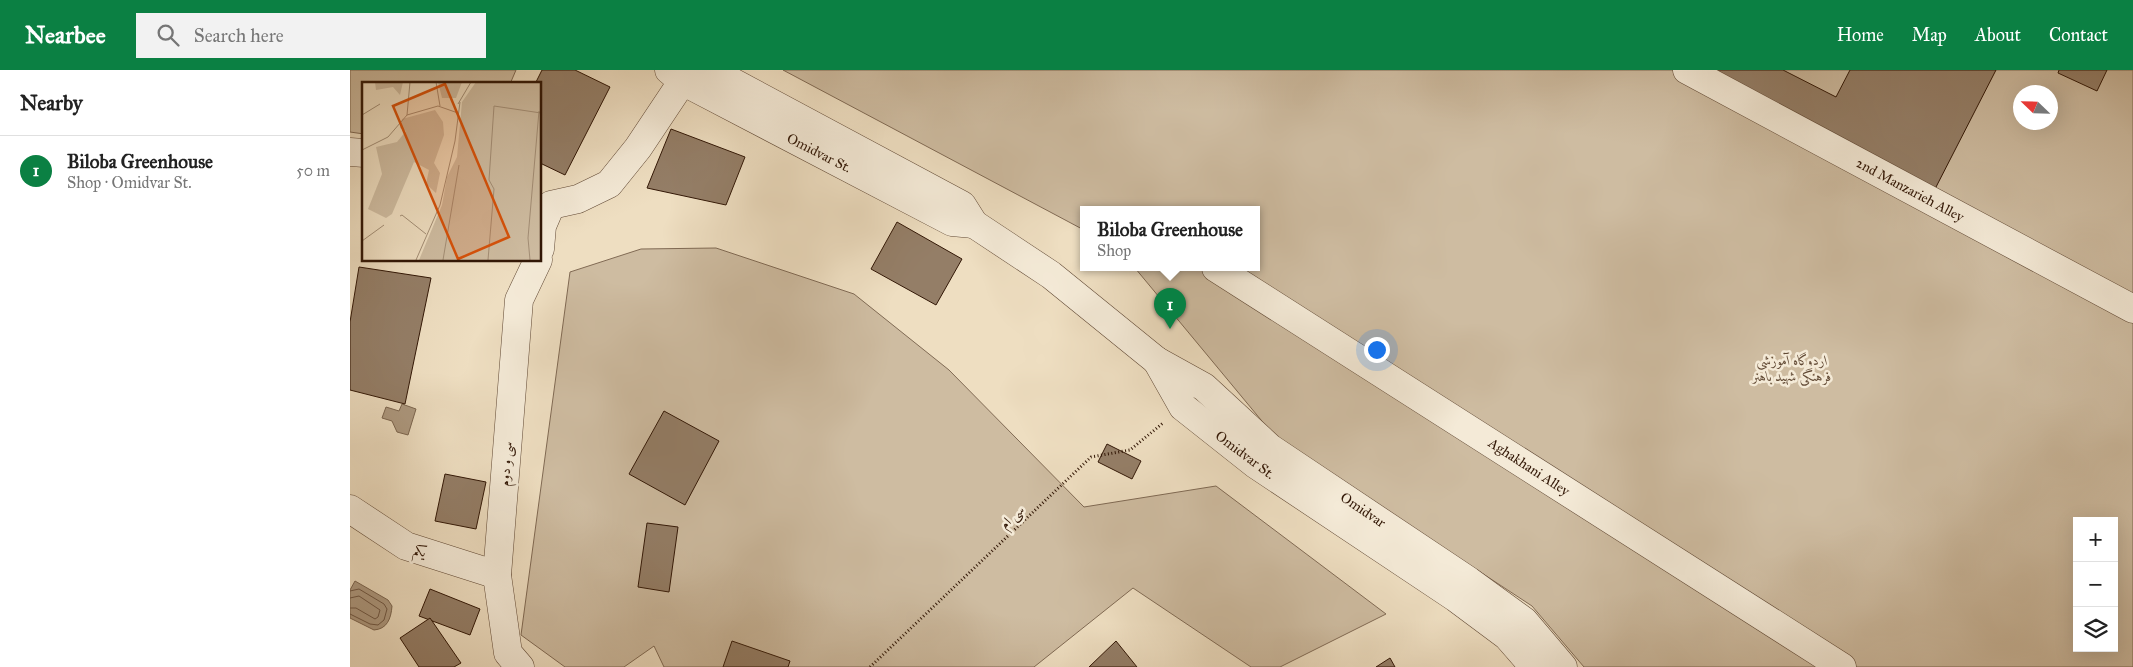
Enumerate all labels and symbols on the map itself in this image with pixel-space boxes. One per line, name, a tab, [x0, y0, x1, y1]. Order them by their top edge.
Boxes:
inset map	[362, 82, 541, 261]
north arrow	[2013, 85, 2058, 130]
street label: Omidvar St.	[784, 130, 854, 176]
street label: 2nd Manzarieh Alley	[1853, 154, 1967, 226]
pin: 1	[1154, 288, 1186, 329]
your location	[1364, 337, 1390, 363]
park label: اردوگاه آموزشی فرهنگی شهید باهنر	[1751, 352, 1832, 386]
street label: Omidvar St.	[1212, 427, 1278, 483]
street label: Aghakhani Alley	[1484, 434, 1573, 500]
street label: سی و دوم	[496, 441, 520, 487]
street label: Omidvar	[1337, 489, 1390, 532]
street label: سی ام	[996, 501, 1031, 536]
street label: یکم	[410, 541, 430, 566]

